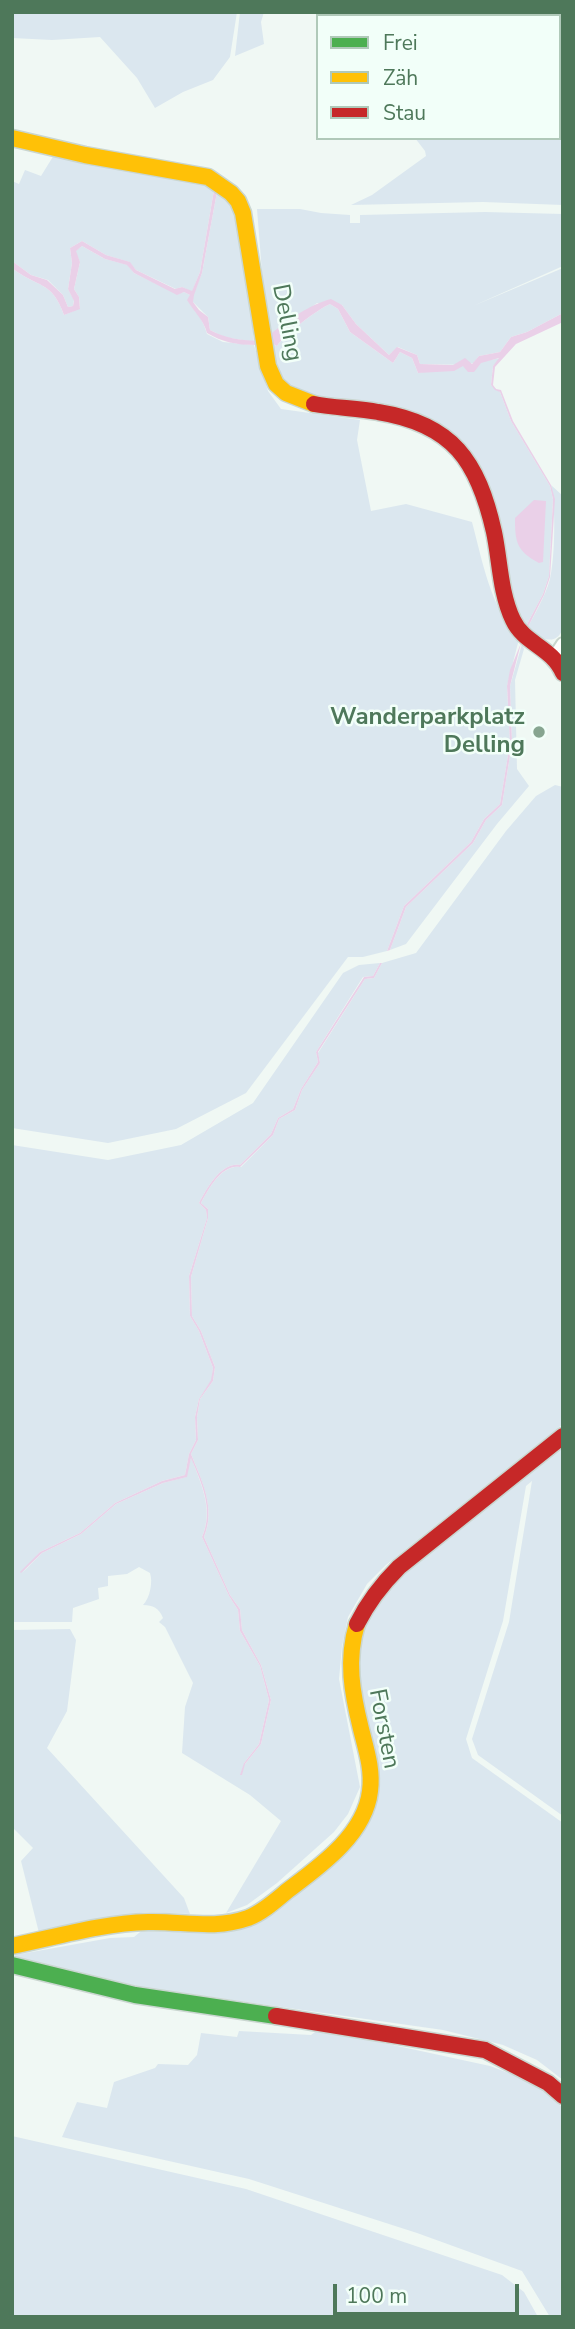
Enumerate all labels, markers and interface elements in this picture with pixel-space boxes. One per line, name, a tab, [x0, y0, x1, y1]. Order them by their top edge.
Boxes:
legend	[316, 14, 561, 140]
text: Frei	[383, 29, 418, 57]
text: Zäh	[383, 64, 418, 92]
text: Stau	[383, 99, 426, 127]
street label: Delling	[264, 282, 308, 364]
place label: Wanderparkplatz Delling	[330, 704, 525, 760]
marker: Wanderparkplatz Delling	[531, 724, 547, 740]
street label: Forsten	[361, 1687, 405, 1771]
scale bar	[337, 2270, 522, 2314]
text: 100 m	[346, 2282, 407, 2310]

